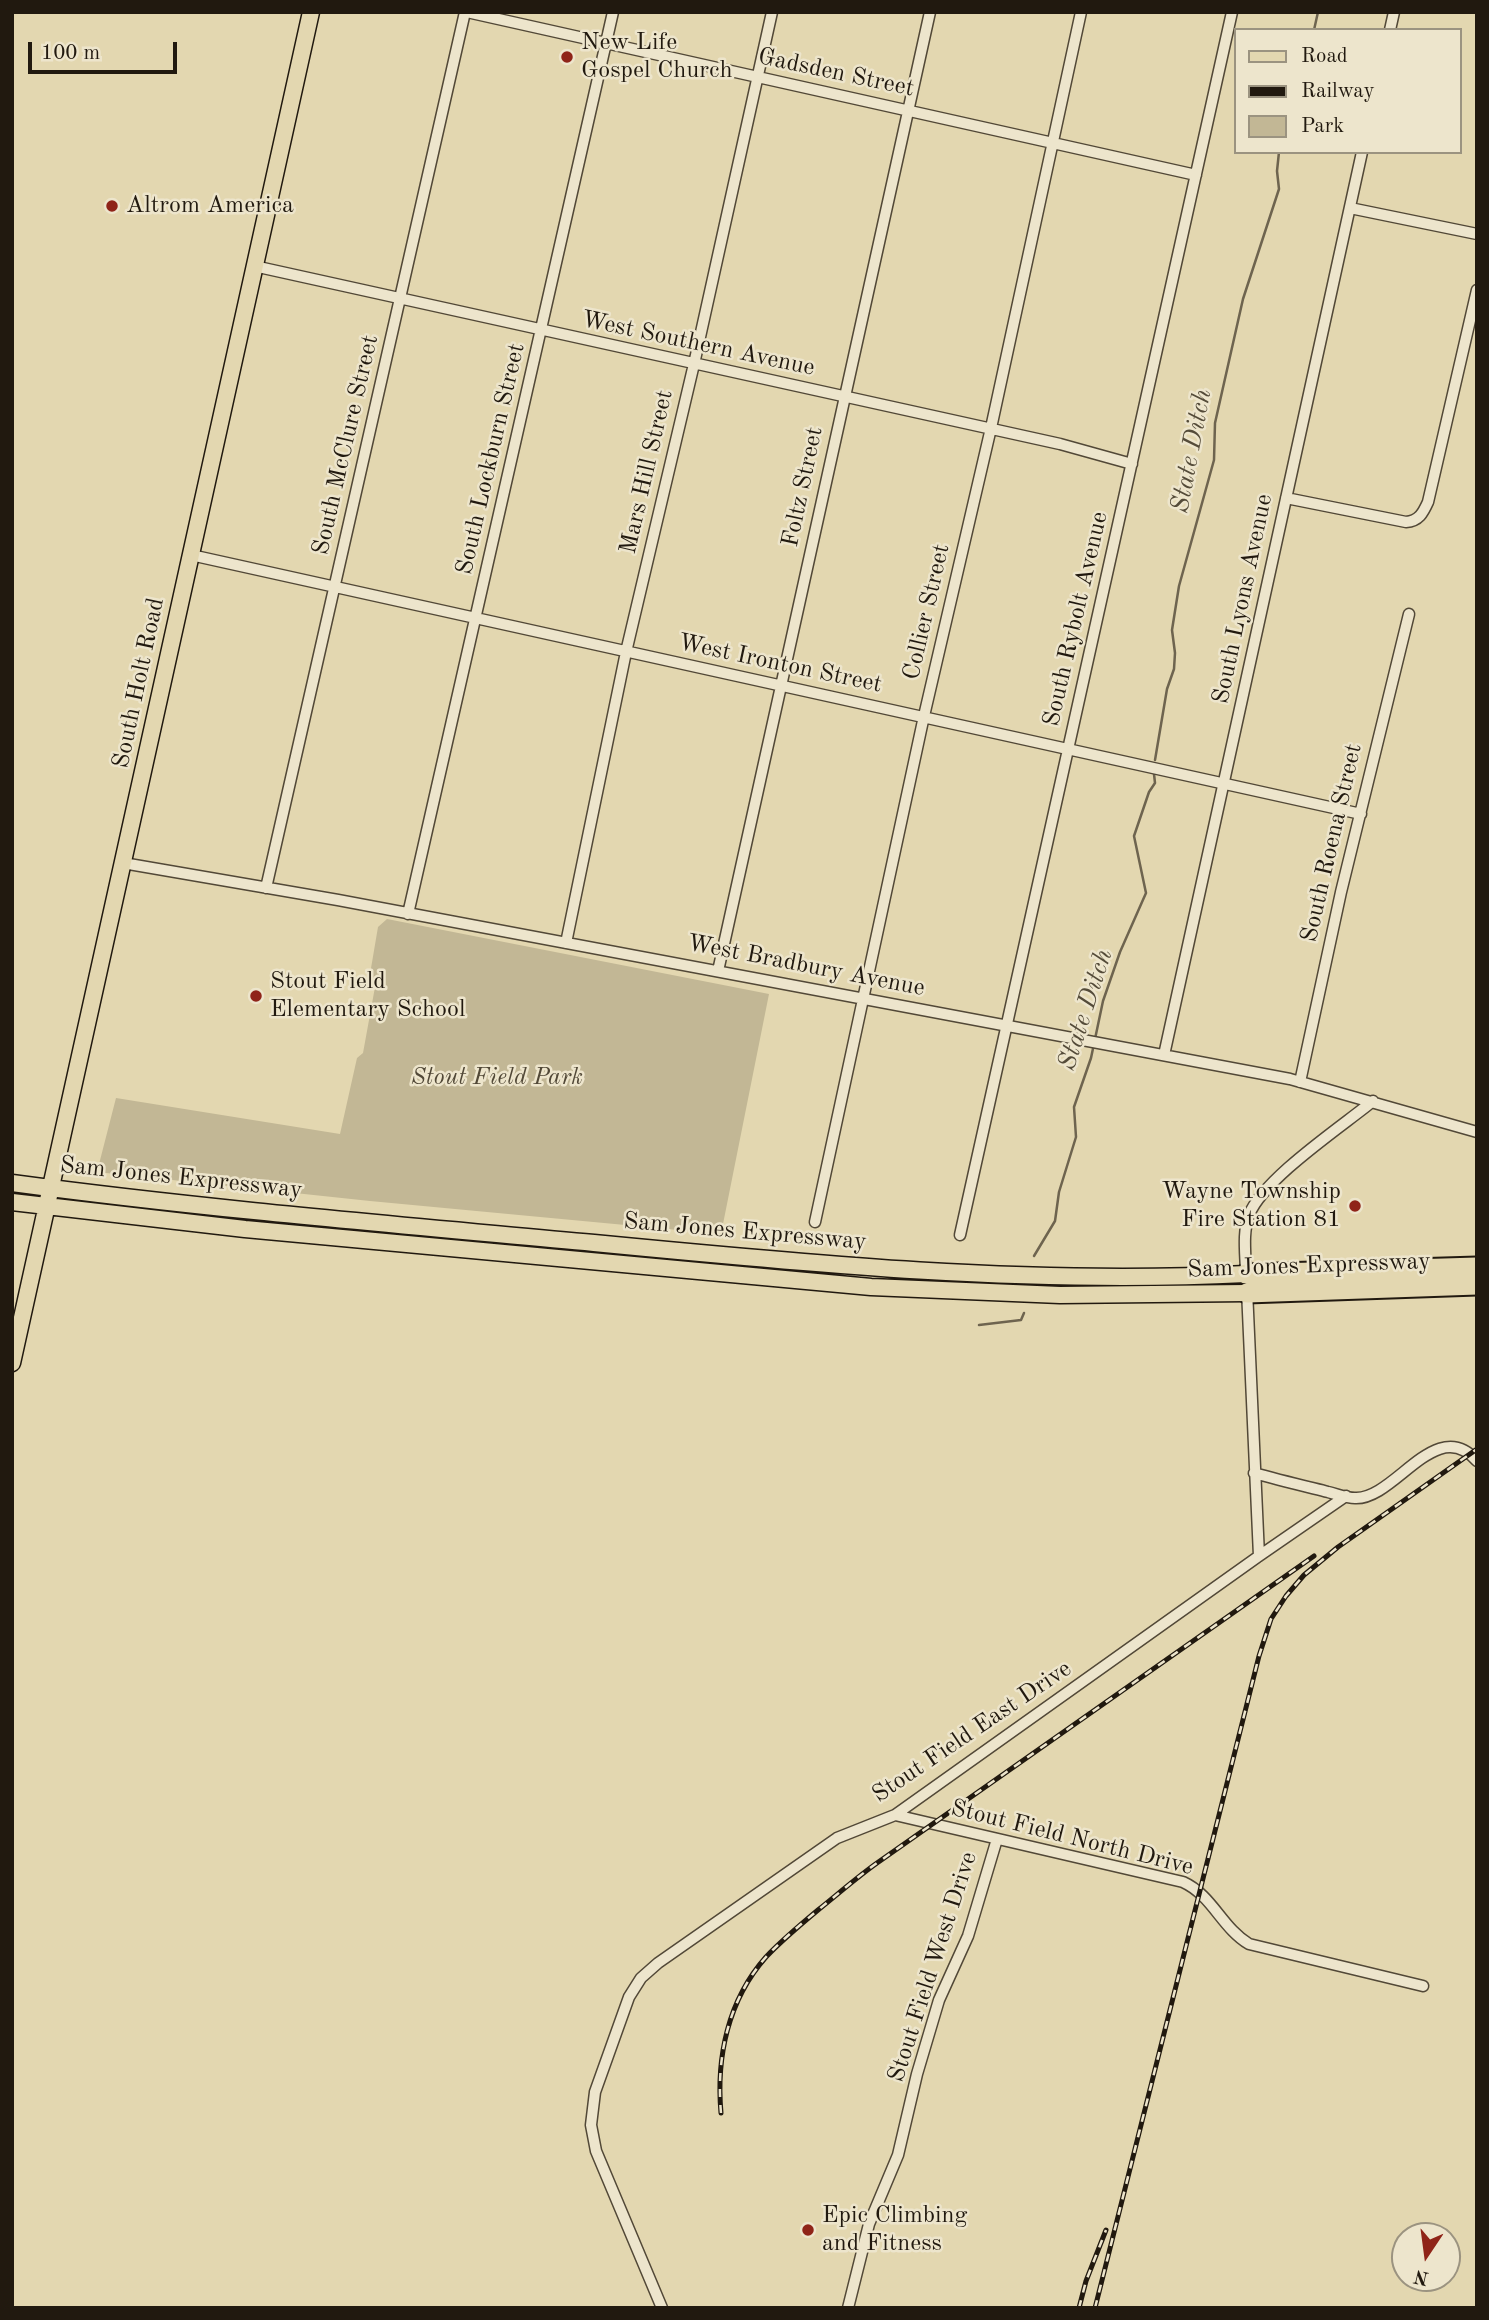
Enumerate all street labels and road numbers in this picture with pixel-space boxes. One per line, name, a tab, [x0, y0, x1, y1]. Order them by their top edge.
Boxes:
street label: Gadsden Street	[755, 42, 917, 104]
street label: West Southern Avenue	[579, 305, 817, 383]
street label: South McClure Street	[307, 332, 385, 558]
street label: South Lockburn Street	[450, 340, 532, 578]
street label: Mars Hill Street	[614, 387, 680, 557]
street label: Foltz Street	[776, 424, 830, 550]
street label: South Lyons Avenue	[1207, 492, 1279, 706]
street label: South Rybolt Avenue	[1037, 509, 1115, 729]
street label: Collier Street	[897, 541, 957, 683]
street label: South Holt Road	[107, 595, 171, 771]
street label: West Ironton Street	[675, 628, 885, 700]
street label: South Roena Street	[1295, 741, 1369, 945]
street label: West Bradbury Avenue	[685, 929, 927, 1003]
street label: Sam Jones Expressway	[58, 1151, 304, 1205]
street label: Sam Jones Expressway	[622, 1207, 868, 1257]
street label: Sam Jones Expressway	[1187, 1247, 1431, 1285]
street label: Stout Field East Drive	[867, 1655, 1077, 1809]
street label: Stout Field North Drive	[948, 1794, 1196, 1882]
street label: Stout Field West Drive	[882, 1848, 984, 2086]

